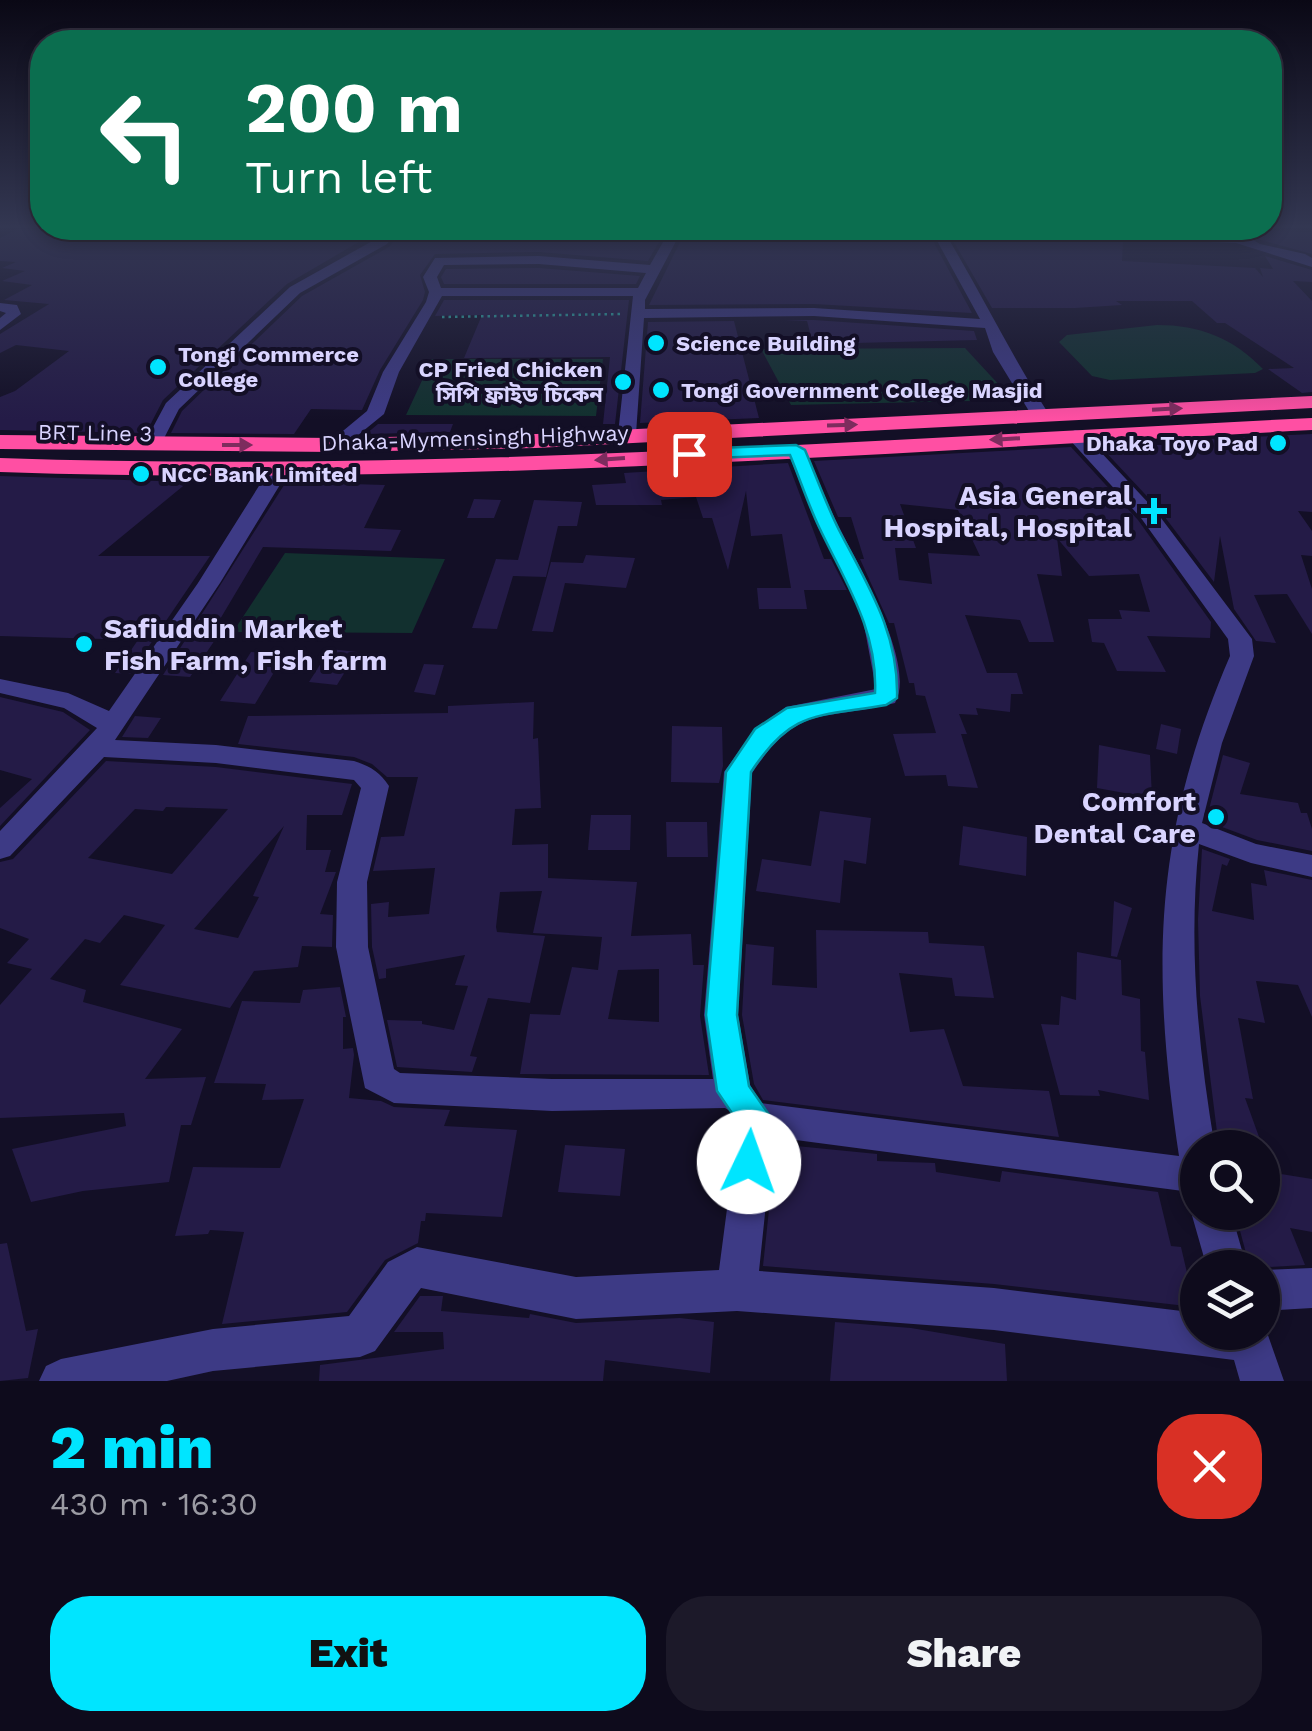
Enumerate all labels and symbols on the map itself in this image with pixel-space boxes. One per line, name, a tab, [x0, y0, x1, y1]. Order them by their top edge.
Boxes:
place label: Science Building	[676, 331, 856, 356]
marker: Science Building	[645, 332, 667, 354]
place label: Tongi Commerce College	[178, 342, 359, 392]
marker: Tongi Commerce College	[147, 356, 169, 378]
place label: CP Fried Chicken সিপি ফ্রাইড চিকেন	[418, 357, 603, 407]
marker: CP Fried Chicken সিপি ফ্রাইড চিকেন	[612, 371, 634, 393]
place label: Tongi Government College Masjid	[681, 378, 1043, 403]
marker: Tongi Government College Masjid	[650, 379, 672, 401]
one-way arrow	[1151, 401, 1183, 417]
pin	[647, 412, 732, 497]
one-way arrow	[827, 417, 858, 433]
street label: BRT Line 3	[38, 420, 152, 446]
street label: Dhaka-Mymensingh Highway	[321, 420, 630, 456]
one-way arrow	[988, 431, 1020, 447]
place label: Dhaka Toyo Pad	[1086, 431, 1258, 456]
marker: Dhaka Toyo Pad	[1267, 432, 1289, 454]
one-way arrow	[222, 437, 254, 453]
one-way arrow	[594, 451, 626, 467]
place label: NCC Bank Limited	[161, 462, 358, 487]
marker: NCC Bank Limited	[130, 463, 152, 485]
place label: Asia General Hospital, Hospital	[883, 479, 1133, 544]
marker: Asia General Hospital, Hospital	[1141, 498, 1167, 524]
place label: Safiuddin Market Fish Farm, Fish farm	[104, 612, 387, 677]
marker: Safiuddin Market Fish Farm, Fish farm	[73, 633, 95, 655]
place label: Comfort Dental Care	[1034, 785, 1196, 850]
marker: Comfort Dental Care	[1205, 806, 1227, 828]
position arrow	[697, 1110, 801, 1214]

